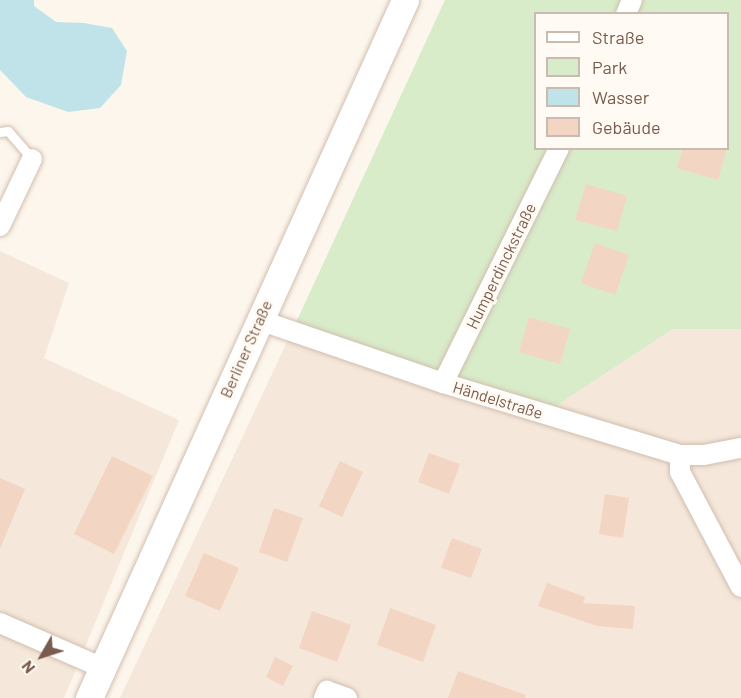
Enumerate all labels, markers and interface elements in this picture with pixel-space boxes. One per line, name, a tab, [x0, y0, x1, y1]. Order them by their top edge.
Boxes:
legend	[534, 12, 729, 150]
text: Straße	[592, 26, 644, 48]
text: Park	[592, 56, 627, 78]
text: Wasser	[592, 86, 649, 108]
text: Gebäude	[592, 116, 661, 138]
street label: Humperdinckstraße	[462, 200, 540, 332]
street label: Berliner Straße	[216, 297, 276, 401]
street label: Händelstraße	[451, 377, 545, 423]
north arrow	[12, 626, 72, 686]
text: N	[17, 658, 38, 678]

